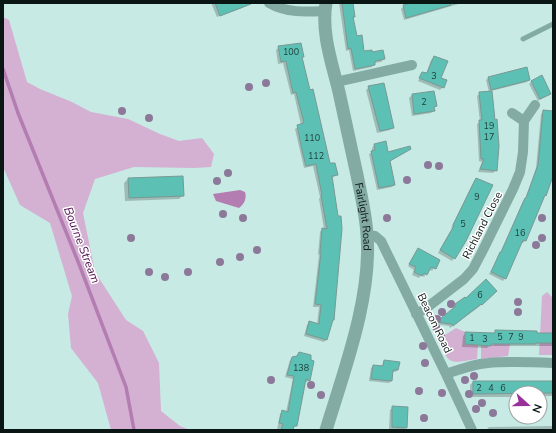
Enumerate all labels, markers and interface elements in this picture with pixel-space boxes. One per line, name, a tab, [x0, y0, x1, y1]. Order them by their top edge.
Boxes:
house number: 100	[283, 46, 299, 58]
house number: 3	[431, 70, 437, 82]
house number: 2	[421, 96, 427, 108]
house number: 19	[484, 120, 494, 132]
house number: 17	[484, 131, 494, 143]
house number: 110	[304, 132, 320, 144]
house number: 112	[308, 150, 324, 162]
street label: Fairlight Road	[351, 181, 375, 251]
street label: Richland Close	[459, 189, 506, 261]
house number: 9	[474, 191, 480, 203]
water label: Bourne Stream	[60, 204, 104, 286]
house number: 5	[460, 218, 466, 230]
house number: 16	[515, 227, 525, 239]
house number: 6	[477, 289, 483, 301]
street label: Beacon Road	[414, 291, 456, 356]
house number: 5	[497, 331, 503, 343]
house number: 7	[508, 331, 514, 343]
house number: 9	[518, 331, 524, 343]
house number: 1	[469, 332, 475, 344]
house number: 3	[482, 333, 488, 345]
house number: 138	[293, 362, 309, 374]
house number: 2	[476, 382, 482, 394]
house number: 4	[488, 382, 494, 394]
house number: 6	[500, 382, 506, 394]
north arrow	[508, 385, 548, 425]
text: N	[528, 402, 545, 415]

